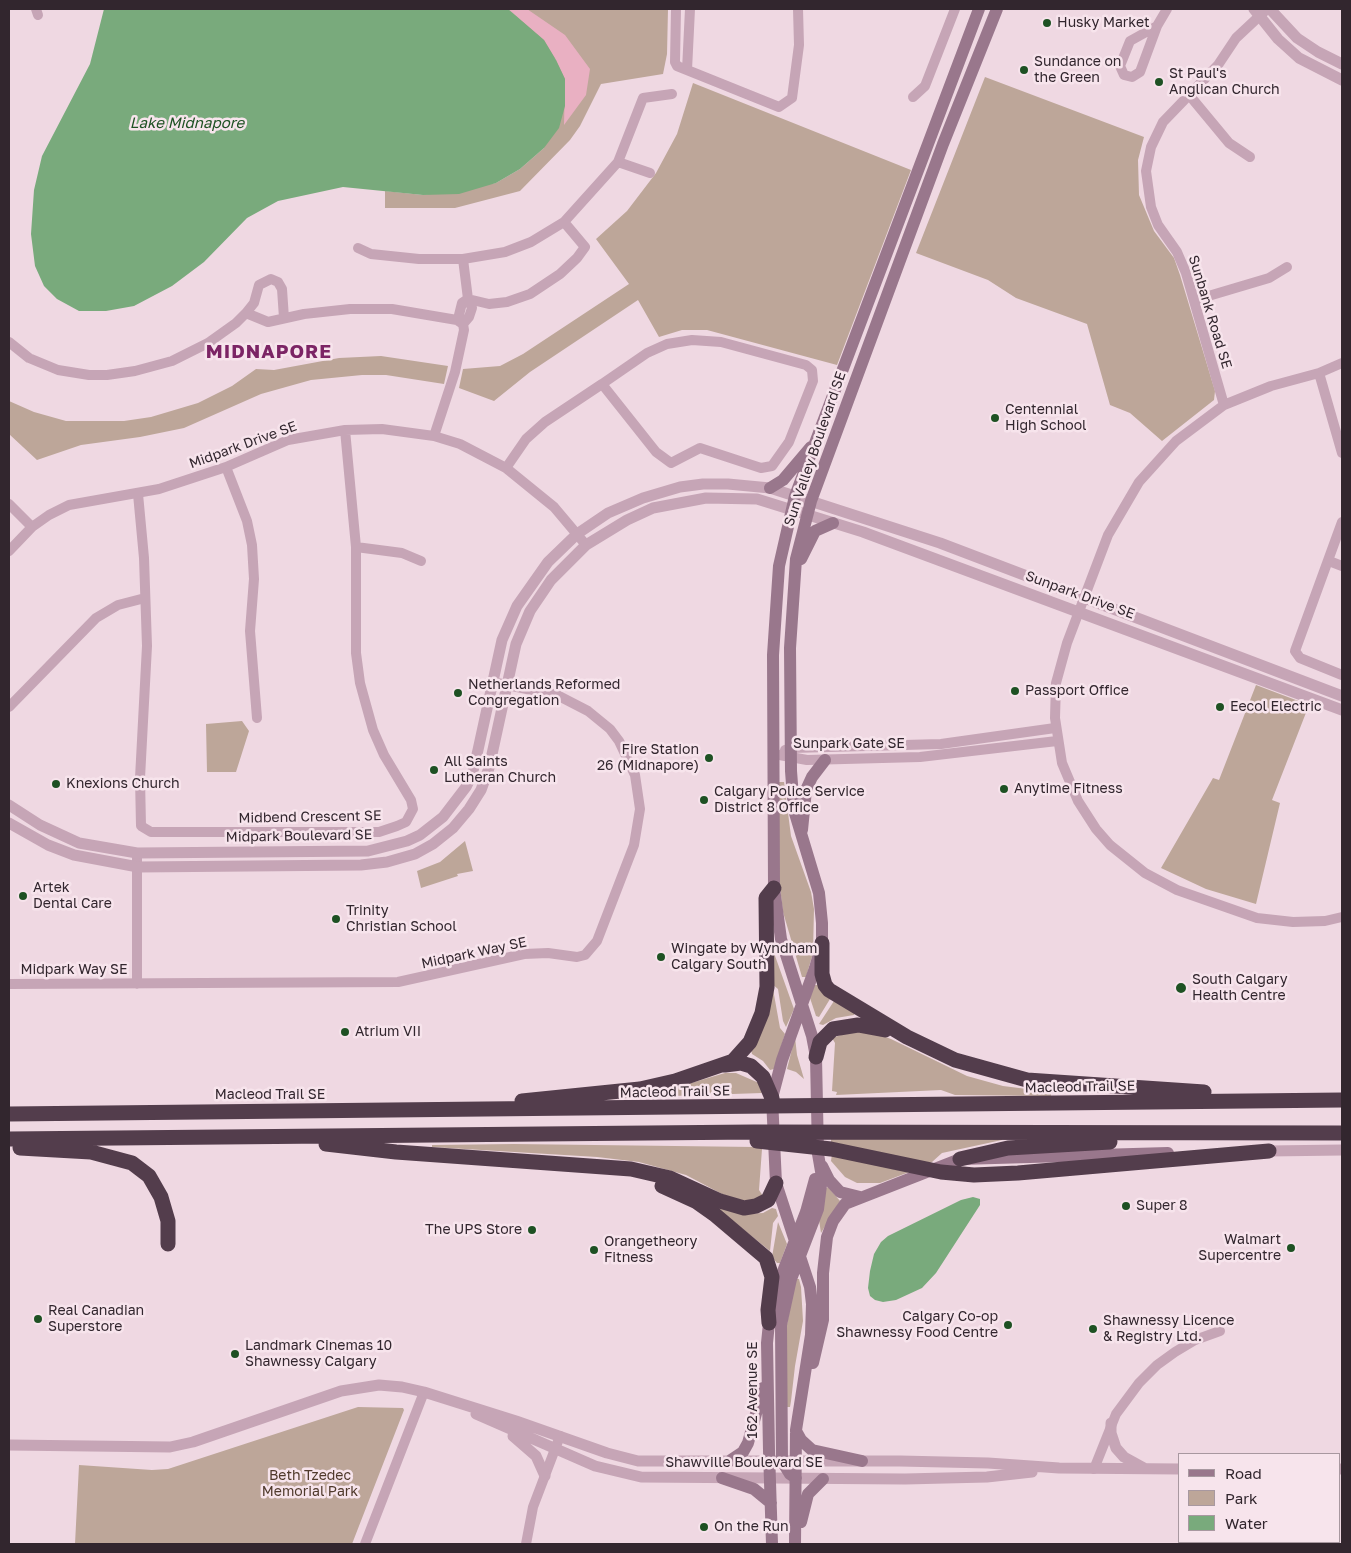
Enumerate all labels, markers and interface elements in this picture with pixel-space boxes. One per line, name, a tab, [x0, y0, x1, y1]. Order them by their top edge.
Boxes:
place label: Husky Market	[1057, 15, 1150, 31]
marker: Husky Market	[1041, 17, 1053, 29]
place label: Sundance on the Green	[1034, 54, 1121, 86]
marker: Sundance on the Green	[1018, 64, 1030, 76]
place label: St Paul's Anglican Church	[1169, 66, 1280, 98]
marker: St Paul's Anglican Church	[1153, 76, 1165, 88]
water label: Lake Midnapore	[130, 114, 244, 132]
street label: Sunbank Road SE	[1185, 253, 1235, 371]
district label: MIDNAPORE	[205, 341, 333, 363]
street label: Sun Valley Boulevard SE	[781, 369, 849, 529]
place label: Centennial High School	[1005, 402, 1087, 434]
marker: Centennial High School	[989, 412, 1001, 424]
street label: Midpark Drive SE	[187, 418, 299, 472]
street label: Sunpark Drive SE	[1023, 567, 1137, 623]
place label: Netherlands Reformed Congregation	[468, 677, 620, 710]
place label: Passport Office	[1025, 683, 1129, 699]
marker: Passport Office	[1009, 685, 1021, 697]
marker: Netherlands Reformed Congregation	[452, 687, 464, 699]
place label: Eecol Electric	[1230, 699, 1322, 715]
marker: Eecol Electric	[1214, 701, 1226, 713]
street label: Sunpark Gate SE	[793, 736, 905, 752]
place label: Fire Station 26 (Midnapore)	[597, 742, 699, 774]
marker: Fire Station 26 (Midnapore)	[703, 752, 715, 764]
place label: All Saints Lutheran Church	[444, 754, 556, 786]
marker: All Saints Lutheran Church	[428, 764, 440, 776]
place label: Knexions Church	[66, 776, 180, 792]
marker: Knexions Church	[50, 778, 62, 790]
place label: Anytime Fitness	[1014, 781, 1123, 797]
marker: Anytime Fitness	[998, 783, 1010, 795]
place label: Calgary Police Service District 8 Office	[714, 784, 865, 816]
marker: Calgary Police Service District 8 Office	[698, 794, 710, 806]
street label: Midbend Crescent SE	[238, 807, 382, 827]
street label: Midpark Boulevard SE	[226, 826, 372, 846]
place label: Artek Dental Care	[33, 880, 112, 912]
marker: Artek Dental Care	[17, 890, 29, 902]
place label: Trinity Christian School	[346, 903, 457, 936]
marker: Trinity Christian School	[330, 913, 342, 925]
street label: Midpark Way SE	[420, 934, 528, 972]
place label: Wingate by Wyndham Calgary South	[671, 941, 817, 974]
marker: Wingate by Wyndham Calgary South	[655, 951, 667, 963]
street label: Midpark Way SE	[20, 962, 128, 978]
place label: South Calgary Health Centre	[1192, 972, 1288, 1004]
marker: South Calgary Health Centre	[1174, 981, 1188, 995]
place label: Atrium VII	[355, 1024, 421, 1040]
marker: Atrium VII	[339, 1026, 351, 1038]
street label: Macleod Trail SE	[1025, 1078, 1135, 1096]
street label: Macleod Trail SE	[620, 1083, 730, 1101]
street label: Macleod Trail SE	[215, 1087, 325, 1103]
place label: Super 8	[1136, 1198, 1188, 1214]
marker: Super 8	[1120, 1200, 1132, 1212]
place label: The UPS Store	[425, 1222, 522, 1238]
marker: The UPS Store	[526, 1224, 538, 1236]
place label: Walmart Supercentre	[1198, 1232, 1281, 1264]
place label: Orangetheory Fitness	[604, 1234, 697, 1266]
marker: Walmart Supercentre	[1285, 1242, 1297, 1254]
marker: Orangetheory Fitness	[588, 1244, 600, 1256]
place label: Real Canadian Superstore	[48, 1303, 144, 1335]
place label: Calgary Co-op Shawnessy Food Centre	[836, 1309, 998, 1341]
marker: Real Canadian Superstore	[32, 1313, 44, 1325]
place label: Shawnessy Licence & Registry Ltd.	[1103, 1313, 1234, 1345]
marker: Calgary Co-op Shawnessy Food Centre	[1002, 1319, 1014, 1331]
marker: Shawnessy Licence & Registry Ltd.	[1087, 1323, 1099, 1335]
place label: Landmark Cinemas 10 Shawnessy Calgary	[245, 1338, 392, 1370]
street label: 162 Avenue SE	[745, 1341, 761, 1439]
marker: Landmark Cinemas 10 Shawnessy Calgary	[229, 1348, 241, 1360]
legend	[1178, 1453, 1341, 1543]
street label: Shawville Boulevard SE	[665, 1455, 823, 1471]
text: Road	[1225, 1464, 1262, 1482]
park label: Beth Tzedec Memorial Park	[262, 1468, 358, 1500]
text: Park	[1225, 1489, 1257, 1507]
text: Water	[1225, 1514, 1268, 1532]
place label: On the Run	[714, 1519, 789, 1535]
marker: On the Run	[698, 1521, 710, 1533]

